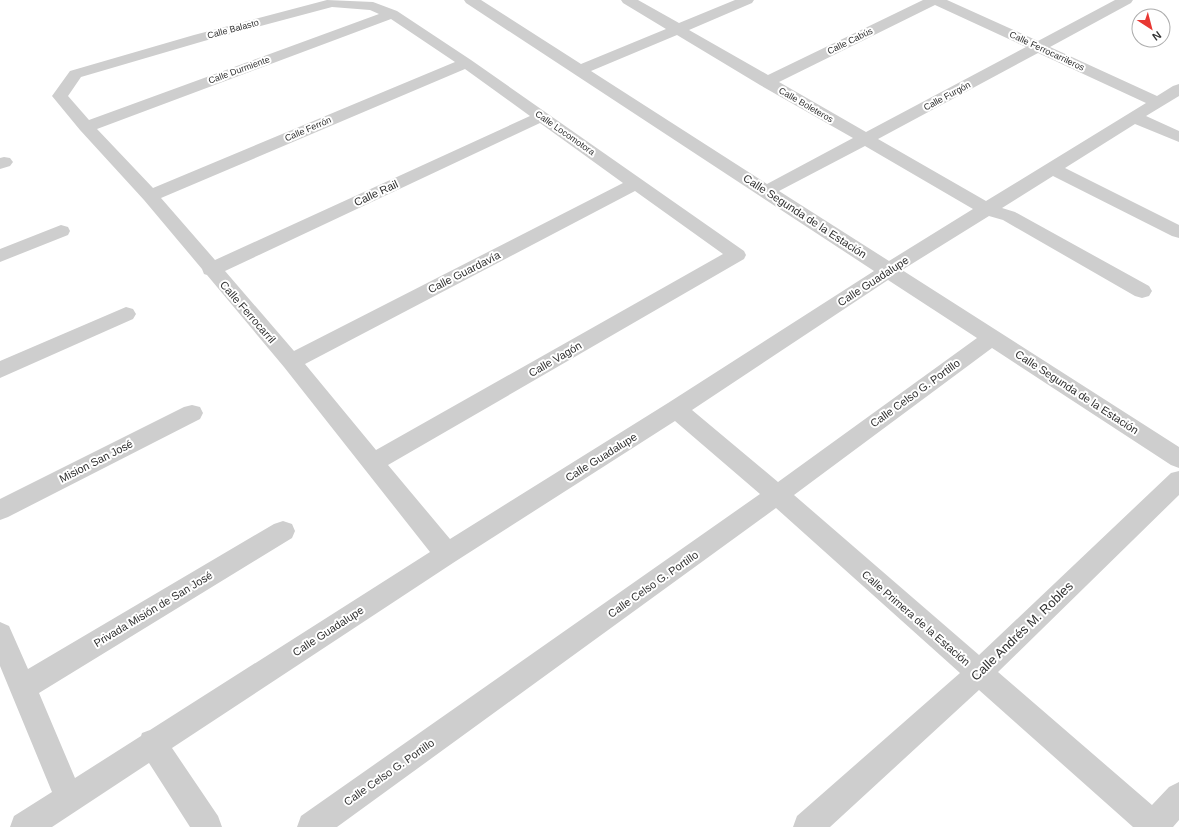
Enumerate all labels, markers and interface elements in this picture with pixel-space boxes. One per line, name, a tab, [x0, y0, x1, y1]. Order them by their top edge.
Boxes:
north arrow	[1131, 8, 1171, 48]
street label: Calle Balasto	[206, 17, 260, 41]
street label: Calle Cabús	[826, 26, 875, 56]
street label: Calle Ferrocarrileros	[1008, 29, 1087, 73]
text: N	[1150, 29, 1164, 43]
street label: Calle Durmiente	[207, 54, 271, 86]
street label: Calle Furgón	[922, 79, 972, 113]
street label: Calle Boleteros	[777, 85, 835, 125]
street label: Calle Locomotora	[533, 109, 597, 157]
street label: Calle Ferrón	[283, 115, 333, 143]
street label: Calle Segunda de la Estación	[741, 172, 869, 260]
street label: Calle Rail	[352, 178, 400, 208]
street label: Calle Guardavía	[426, 248, 503, 295]
street label: Calle Guadalupe	[835, 254, 911, 308]
street label: Calle Ferrocarril	[218, 279, 278, 345]
street label: Calle Vagón	[526, 339, 584, 379]
street label: Calle Segunda de la Estación	[1013, 348, 1141, 436]
street label: Calle Celso G. Portillo	[868, 357, 962, 429]
street label: Calle Guadalupe	[563, 430, 639, 484]
street label: Mision San José	[57, 437, 135, 485]
street label: Calle Celso G. Portillo	[605, 548, 701, 620]
street label: Calle Primera de la Estación	[860, 568, 972, 668]
street label: Privada Misión de San José	[91, 569, 215, 649]
street label: Calle Andrés M. Robles	[968, 578, 1076, 684]
street label: Calle Guadalupe	[290, 604, 366, 658]
street label: Calle Celso G. Portillo	[341, 736, 437, 808]

